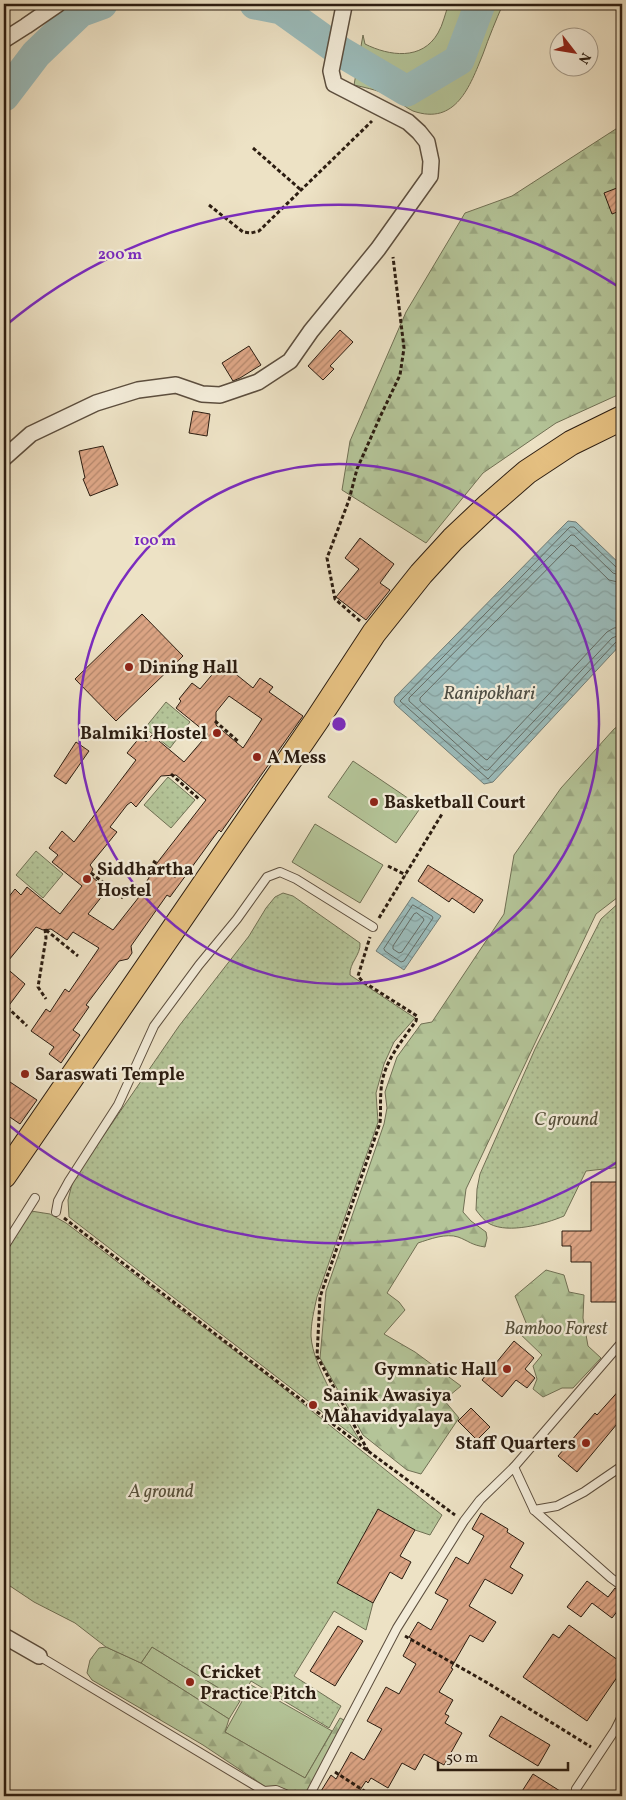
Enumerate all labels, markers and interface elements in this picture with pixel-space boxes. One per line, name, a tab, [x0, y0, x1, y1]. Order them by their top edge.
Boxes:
north arrow	[548, 28, 598, 78]
text: N	[573, 49, 595, 67]
text: 200 m	[98, 245, 142, 266]
text: 100 m	[134, 531, 177, 552]
place label: Dining Hall	[139, 656, 238, 681]
marker: Dining Hall	[123, 661, 135, 673]
water label: Ranipokhari	[443, 681, 535, 707]
centre of rings	[330, 715, 348, 733]
place label: Balmiki Hostel	[80, 722, 207, 747]
marker: Balmiki Hostel	[211, 727, 223, 739]
place label: A Mess	[267, 746, 326, 771]
marker: A Mess	[251, 751, 263, 763]
place label: Basketball Court	[384, 791, 526, 816]
marker: Basketball Court	[368, 796, 380, 808]
place label: Siddhartha Hostel	[97, 858, 194, 904]
marker: Siddhartha Hostel	[81, 873, 93, 885]
place label: Saraswati Temple	[35, 1063, 185, 1088]
marker: Saraswati Temple	[19, 1068, 31, 1080]
park label: C ground	[534, 1108, 598, 1133]
park label: Bamboo Forest	[504, 1317, 609, 1342]
place label: Gymnatic Hall	[374, 1358, 497, 1383]
marker: Gymnatic Hall	[501, 1363, 513, 1375]
place label: Sainik Awasiya Mahavidyalaya	[323, 1384, 453, 1430]
marker: Sainik Awasiya Mahavidyalaya	[307, 1399, 319, 1411]
place label: Staff Quarters	[455, 1432, 576, 1457]
marker: Staff Quarters	[580, 1437, 592, 1449]
park label: A ground	[127, 1480, 194, 1505]
place label: Cricket Practice Pitch	[200, 1661, 317, 1707]
marker: Cricket Practice Pitch	[184, 1676, 196, 1688]
scale bar	[438, 1740, 568, 1772]
text: 50 m	[446, 1748, 478, 1769]

